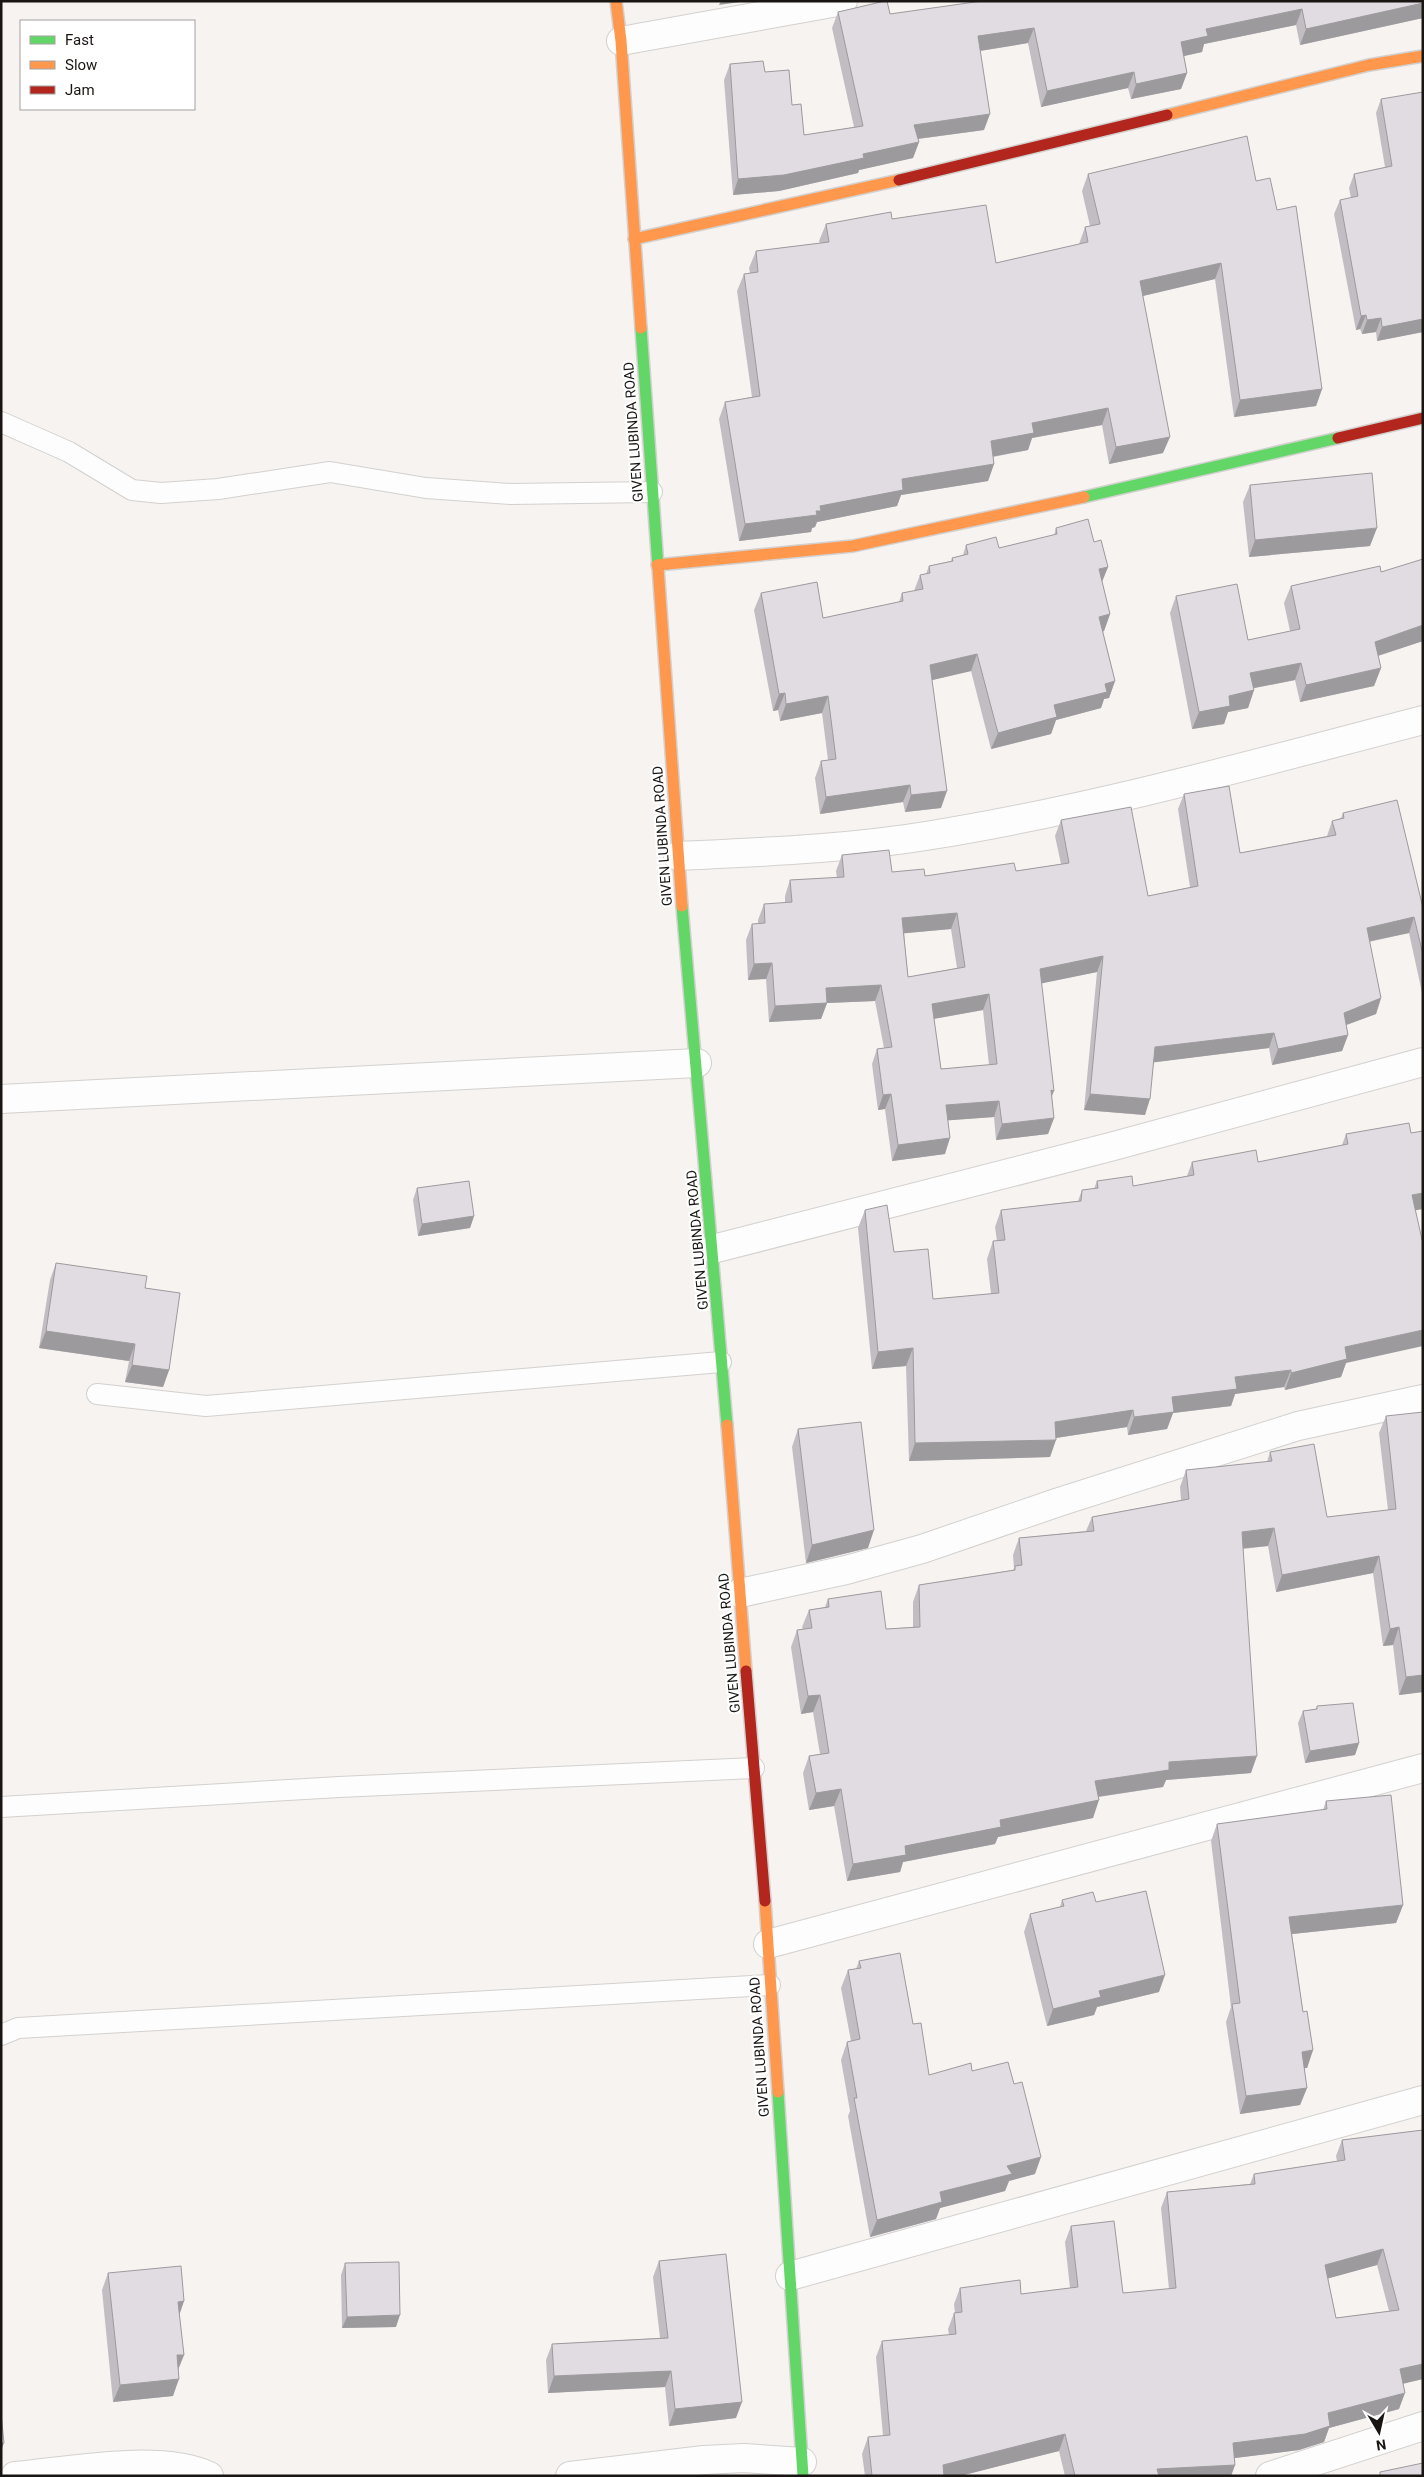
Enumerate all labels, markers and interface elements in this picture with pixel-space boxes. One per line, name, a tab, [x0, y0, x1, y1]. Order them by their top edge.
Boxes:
legend	[20, 20, 195, 110]
text: Fast	[65, 31, 94, 49]
text: Slow	[65, 56, 97, 74]
text: Jam	[65, 81, 95, 99]
street label: GIVEN LUBINDA ROAD	[620, 361, 646, 503]
street label: GIVEN LUBINDA ROAD	[649, 765, 675, 907]
street label: GIVEN LUBINDA ROAD	[683, 1169, 711, 1311]
street label: GIVEN LUBINDA ROAD	[715, 1572, 743, 1714]
street label: GIVEN LUBINDA ROAD	[746, 1976, 772, 2118]
north arrow	[1354, 2407, 1404, 2457]
text: N	[1375, 2436, 1387, 2454]

